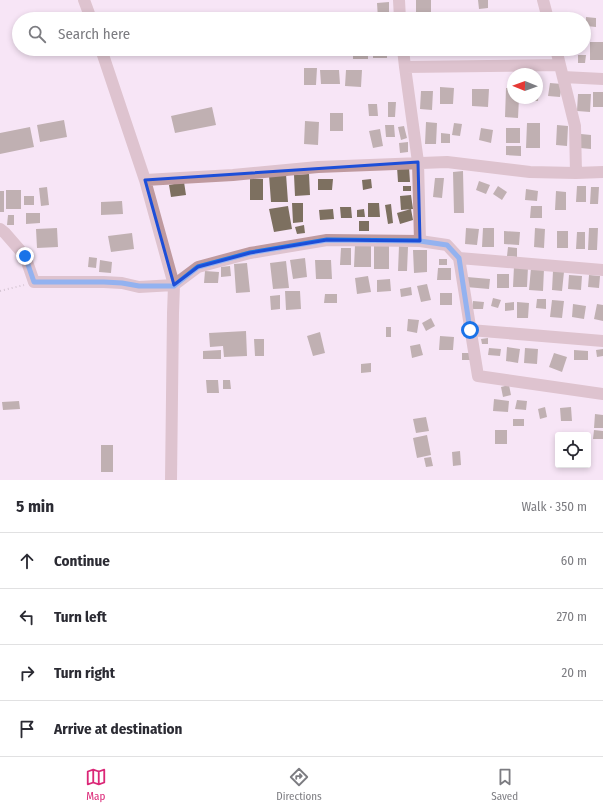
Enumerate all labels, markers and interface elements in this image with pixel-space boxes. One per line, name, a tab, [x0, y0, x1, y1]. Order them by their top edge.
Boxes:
search box	[12, 12, 591, 56]
icon: search	[26, 23, 48, 45]
text: Search here	[58, 25, 130, 43]
north arrow	[507, 68, 543, 104]
route end	[16, 247, 34, 265]
route start	[461, 321, 479, 339]
map controls	[555, 432, 591, 468]
button: locate	[555, 432, 591, 468]
text: 5 min	[16, 496, 54, 517]
text: Walk · 350 m	[521, 499, 587, 514]
icon: ahead	[16, 550, 38, 572]
text: Continue	[54, 552, 110, 570]
text: 60 m	[561, 553, 587, 568]
icon: left	[16, 606, 38, 628]
text: Turn left	[54, 608, 107, 626]
text: 270 m	[556, 609, 587, 624]
icon: right	[16, 662, 38, 684]
text: Turn right	[54, 664, 115, 682]
text: 20 m	[561, 665, 587, 680]
icon: arrive	[16, 718, 38, 740]
text: Arrive at destination	[54, 720, 182, 738]
tab: Map	[85, 766, 107, 803]
tab: Directions	[276, 766, 322, 803]
tab: Saved	[491, 766, 518, 803]

